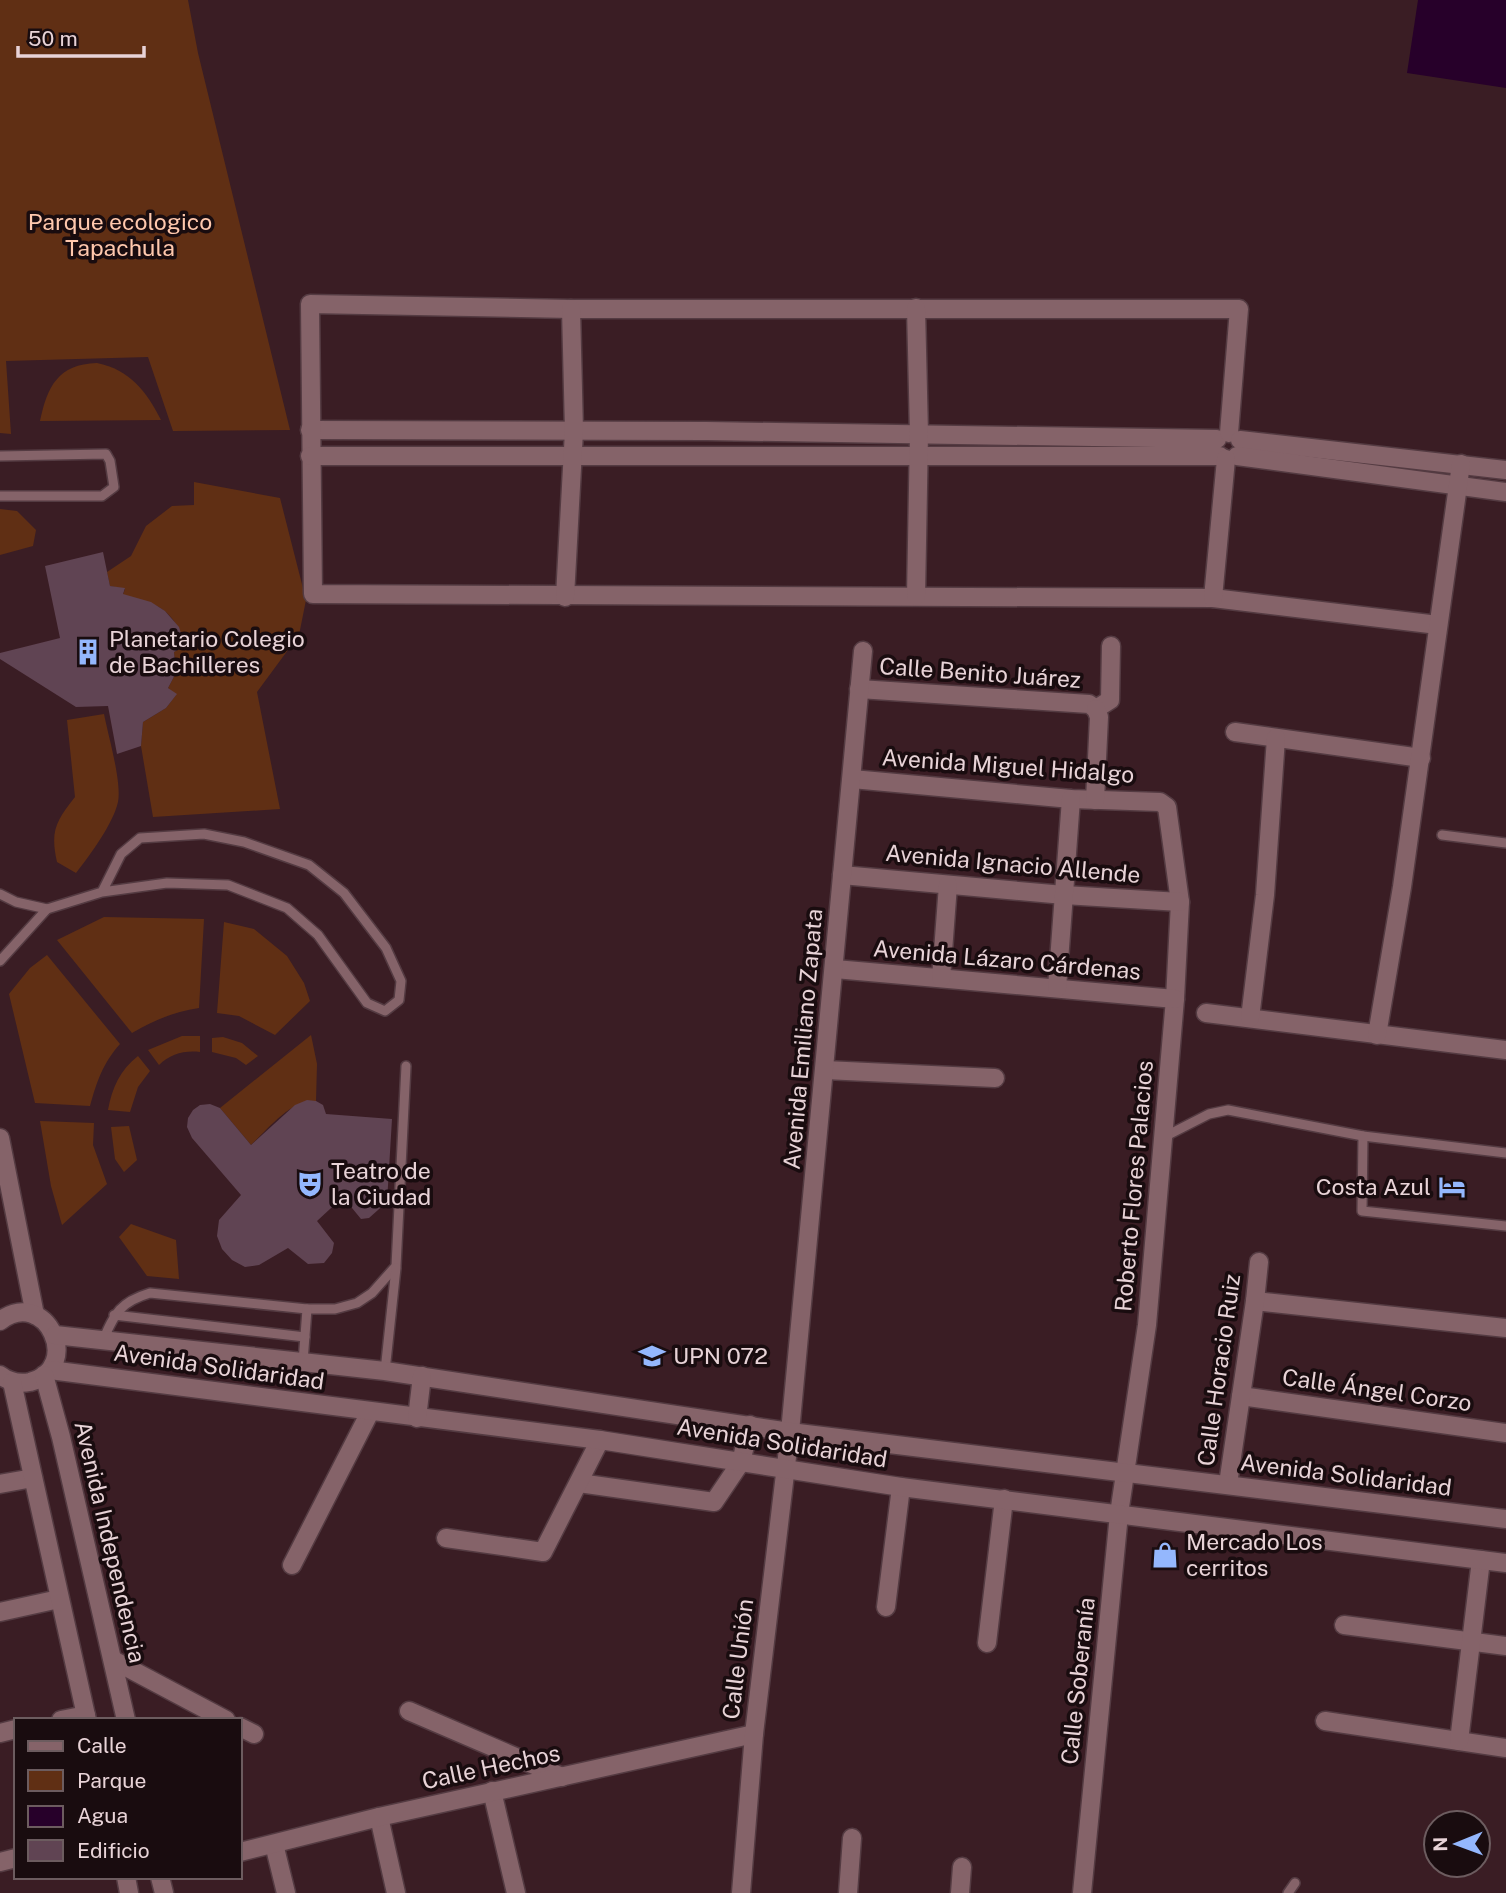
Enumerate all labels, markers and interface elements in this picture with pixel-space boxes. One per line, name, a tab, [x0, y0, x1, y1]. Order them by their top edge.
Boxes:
scale bar	[18, 14, 144, 58]
text: 50 m	[28, 26, 78, 51]
park label: Parque ecologico Tapachula	[28, 208, 212, 261]
place label: Planetario Colegio de Bachilleres	[109, 625, 305, 678]
building icon: Planetario Colegio de Bachilleres	[73, 637, 103, 667]
street label: Calle Benito Juárez	[878, 652, 1082, 693]
street label: Avenida Miguel Hidalgo	[881, 743, 1135, 788]
street label: Avenida Ignacio Allende	[884, 839, 1142, 888]
street label: Avenida Emiliano Zapata	[778, 907, 827, 1171]
street label: Avenida Lázaro Cárdenas	[872, 934, 1142, 985]
street label: Roberto Flores Palacios	[1109, 1059, 1158, 1313]
place label: Teatro de la Ciudad	[331, 1157, 431, 1210]
theatre icon: Teatro de la Ciudad	[295, 1169, 325, 1199]
hotel icon: Costa Azul	[1437, 1172, 1467, 1202]
place label: Costa Azul	[1316, 1173, 1431, 1200]
street label: Calle Horacio Ruiz	[1192, 1272, 1245, 1468]
street label: Avenida Solidaridad	[112, 1338, 326, 1395]
school or university icon: UPN 072	[637, 1341, 667, 1371]
place label: UPN 072	[673, 1342, 768, 1369]
street label: Calle Ángel Corzo	[1281, 1363, 1473, 1416]
street label: Avenida Solidaridad	[675, 1413, 889, 1472]
street label: Avenida Independencia	[69, 1418, 151, 1666]
street label: Avenida Solidaridad	[1239, 1448, 1453, 1501]
place label: Mercado Los cerritos	[1186, 1528, 1323, 1581]
shop icon: Mercado Los cerritos	[1150, 1540, 1180, 1570]
street label: Calle Soberanía	[1055, 1596, 1100, 1766]
street label: Calle Unión	[717, 1597, 758, 1721]
legend	[14, 1718, 242, 1879]
text: Calle	[77, 1733, 127, 1758]
street label: Calle Hechos	[419, 1739, 562, 1794]
text: Parque	[77, 1768, 146, 1793]
text: Agua	[77, 1803, 128, 1828]
north arrow	[1422, 1809, 1492, 1879]
text: N	[1429, 1837, 1451, 1852]
text: Edificio	[77, 1838, 150, 1863]

